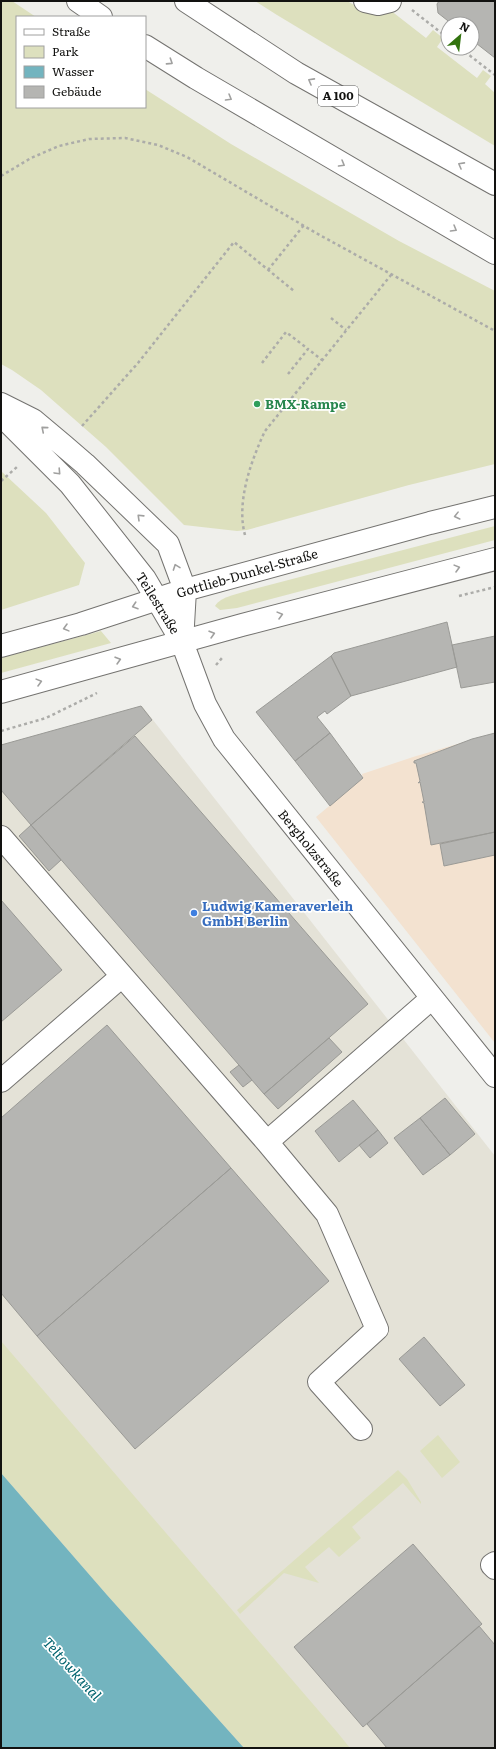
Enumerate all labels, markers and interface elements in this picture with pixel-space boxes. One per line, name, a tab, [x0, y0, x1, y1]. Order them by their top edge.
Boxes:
legend	[16, 16, 146, 108]
north arrow	[440, 16, 480, 56]
text: N	[457, 17, 473, 36]
text: Straße	[52, 22, 90, 40]
text: Park	[52, 42, 79, 60]
one-way arrow	[166, 57, 173, 64]
text: Wasser	[52, 62, 94, 80]
one-way arrow	[308, 78, 315, 85]
text: Gebäude	[52, 82, 101, 100]
road number: A 100	[318, 86, 358, 106]
one-way arrow	[225, 93, 232, 101]
one-way arrow	[338, 159, 345, 166]
one-way arrow	[458, 162, 465, 169]
one-way arrow	[450, 225, 457, 232]
place label: BMX-Rampe	[265, 394, 346, 413]
marker: BMX-Rampe	[252, 399, 262, 409]
one-way arrow	[41, 427, 48, 434]
one-way arrow	[54, 467, 61, 475]
one-way arrow	[454, 512, 460, 520]
one-way arrow	[137, 514, 145, 521]
street label: Gottlieb-Dunkel-Straße	[174, 543, 320, 602]
one-way arrow	[173, 564, 181, 571]
one-way arrow	[454, 565, 461, 573]
street label: Teilestraße	[132, 568, 185, 638]
one-way arrow	[131, 602, 138, 610]
one-way arrow	[277, 612, 283, 620]
one-way arrow	[63, 623, 70, 632]
one-way arrow	[209, 630, 216, 639]
one-way arrow	[114, 656, 121, 665]
one-way arrow	[35, 678, 42, 687]
street label: Bergholzstraße	[274, 805, 349, 891]
place label: Ludwig Kameraverleih GmbH Berlin	[202, 896, 353, 930]
marker: Ludwig Kameraverleih GmbH Berlin	[189, 908, 199, 918]
water label: Teltowkanal	[39, 1632, 107, 1704]

